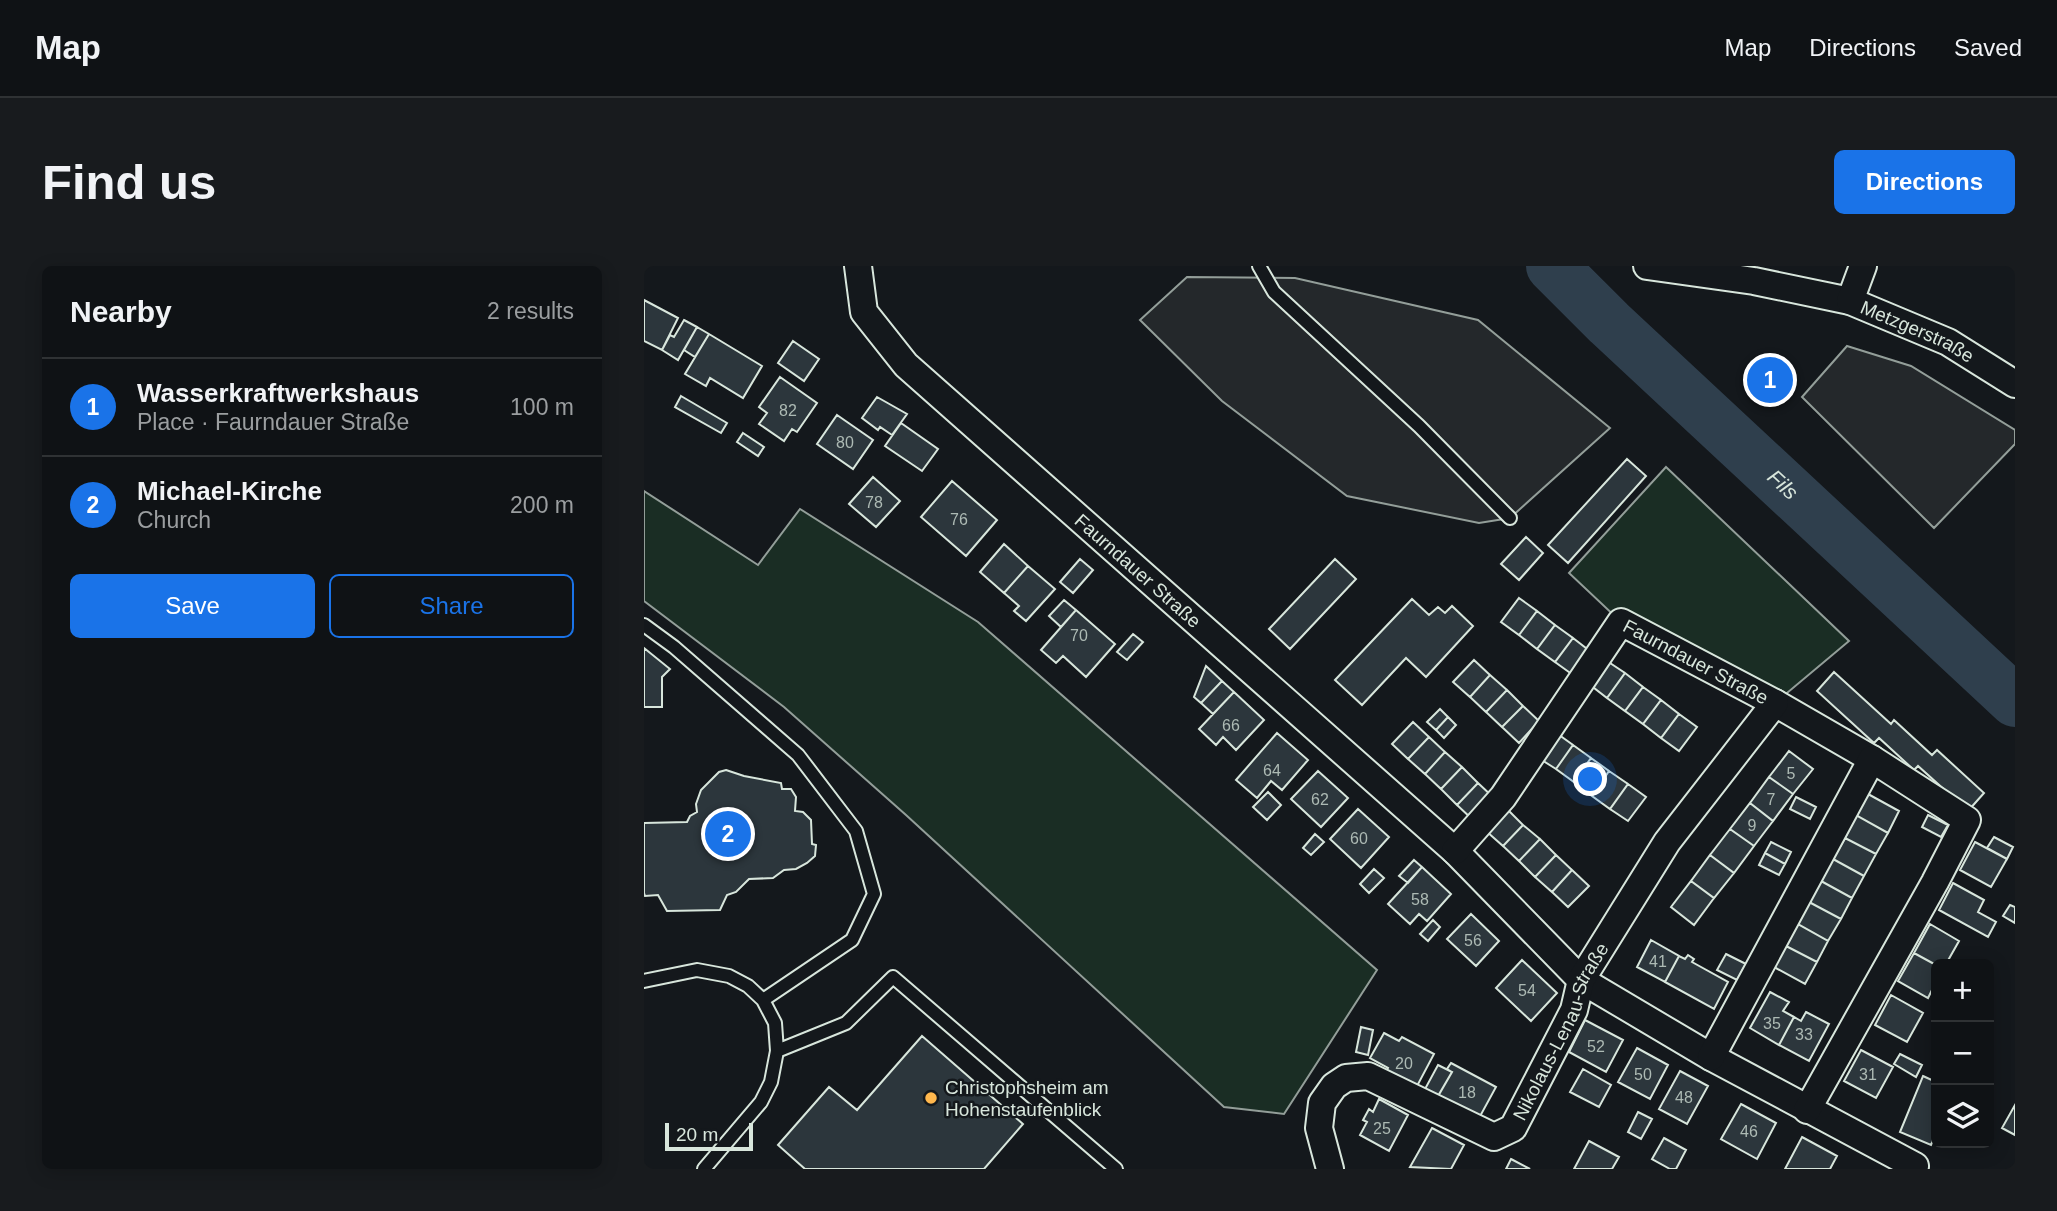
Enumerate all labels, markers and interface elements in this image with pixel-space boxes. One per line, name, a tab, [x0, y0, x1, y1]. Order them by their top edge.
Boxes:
text: Map	[35, 29, 101, 66]
text: Map	[1725, 34, 1771, 61]
text: Directions	[1809, 34, 1916, 61]
text: Saved	[1954, 34, 2022, 61]
button: Directions	[1834, 150, 2015, 214]
text: Find us	[42, 155, 216, 209]
text: Nearby	[70, 295, 172, 328]
street label: Metzgerstraße	[1857, 297, 1978, 367]
text: 2 results	[487, 298, 574, 324]
pin: 1	[1747, 354, 1793, 406]
text: Wasserkraftwerkshaus	[137, 378, 419, 408]
text: 1	[87, 394, 99, 420]
text: 100 m	[510, 394, 574, 420]
house number: 82	[779, 402, 797, 419]
text: Place · Faurndauer Straße	[137, 409, 409, 435]
house number: 80	[836, 434, 854, 451]
water label: Fils	[1763, 465, 1803, 504]
text: Michael-Kirche	[137, 476, 322, 506]
text: 2	[87, 492, 99, 518]
text: 200 m	[510, 492, 574, 518]
house number: 78	[865, 494, 883, 511]
text: Church	[137, 507, 211, 533]
street label: Faurndauer Straße	[1071, 510, 1205, 632]
house number: 76	[950, 511, 968, 528]
button: Save	[70, 574, 315, 638]
button: Share	[329, 574, 574, 638]
street label: Faurndauer Straße	[1620, 615, 1772, 709]
house number: 70	[1070, 627, 1088, 644]
house number: 66	[1222, 717, 1240, 734]
house number: 64	[1263, 762, 1281, 779]
your location	[1573, 762, 1607, 796]
house number: 5	[1787, 765, 1796, 782]
house number: 62	[1311, 791, 1329, 808]
house number: 7	[1767, 791, 1776, 808]
pin: 2	[705, 808, 751, 860]
house number: 9	[1748, 817, 1757, 834]
house number: 60	[1350, 830, 1368, 847]
house number: 58	[1411, 891, 1429, 908]
house number: 56	[1464, 932, 1482, 949]
street label: Nikolaus-Lenau-Straße	[1509, 939, 1613, 1124]
house number: 41	[1649, 953, 1667, 970]
map controls	[1931, 959, 1994, 1148]
button: +	[1931, 959, 1994, 1022]
house number: 54	[1518, 982, 1536, 999]
house number: 35	[1763, 1015, 1781, 1032]
button: −	[1931, 1022, 1994, 1085]
house number: 33	[1795, 1026, 1813, 1043]
house number: 52	[1587, 1038, 1605, 1055]
house number: 20	[1395, 1055, 1413, 1072]
house number: 50	[1634, 1066, 1652, 1083]
house number: 31	[1859, 1066, 1877, 1083]
place label: Christophsheim am Hohenstaufenblick	[945, 1077, 1109, 1120]
house number: 18	[1458, 1084, 1476, 1101]
button: layers	[1931, 1085, 1994, 1148]
house number: 48	[1675, 1089, 1693, 1106]
marker: Christophsheim am Hohenstaufenblick	[923, 1090, 939, 1106]
scale bar	[665, 1120, 752, 1152]
house number: 25	[1373, 1120, 1391, 1137]
house number: 46	[1740, 1123, 1758, 1140]
text: 20 m	[676, 1124, 718, 1145]

